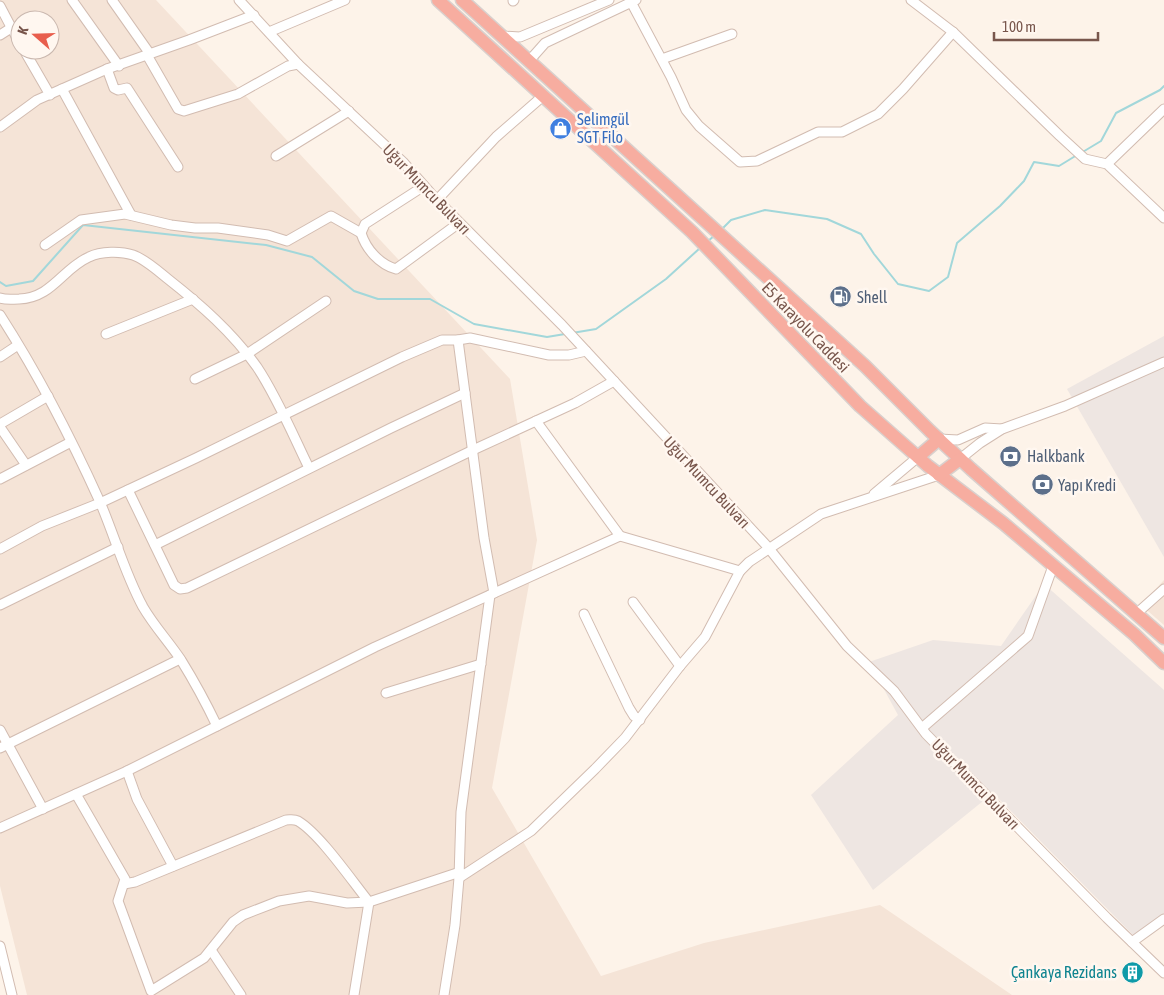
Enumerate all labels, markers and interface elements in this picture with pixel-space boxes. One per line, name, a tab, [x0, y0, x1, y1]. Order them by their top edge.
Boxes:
north arrow	[10, 10, 60, 60]
scale bar	[994, 10, 1098, 42]
text: 100 m	[1002, 18, 1036, 35]
text: K	[14, 24, 32, 37]
place label: Selimgül SGT Filo	[577, 110, 630, 146]
shop icon: Selimgül SGT Filo	[549, 116, 573, 140]
street label: Uğur Mumcu Bulvarı	[379, 140, 475, 239]
street label: E5 Karayolu Caddesi	[758, 278, 853, 376]
fuel station icon: Shell	[829, 285, 853, 309]
place label: Shell	[857, 288, 888, 306]
street label: Uğur Mumcu Bulvarı	[659, 433, 754, 532]
bank icon: Halkbank	[999, 444, 1023, 468]
place label: Halkbank	[1027, 447, 1085, 465]
bank icon: Yapı Kredi	[1030, 473, 1054, 497]
place label: Yapı Kredi	[1058, 476, 1116, 495]
street label: Uğur Mumcu Bulvarı	[928, 735, 1024, 834]
building icon: Çankaya Rezidans	[1121, 960, 1145, 984]
place label: Çankaya Rezidans	[1011, 963, 1117, 982]

